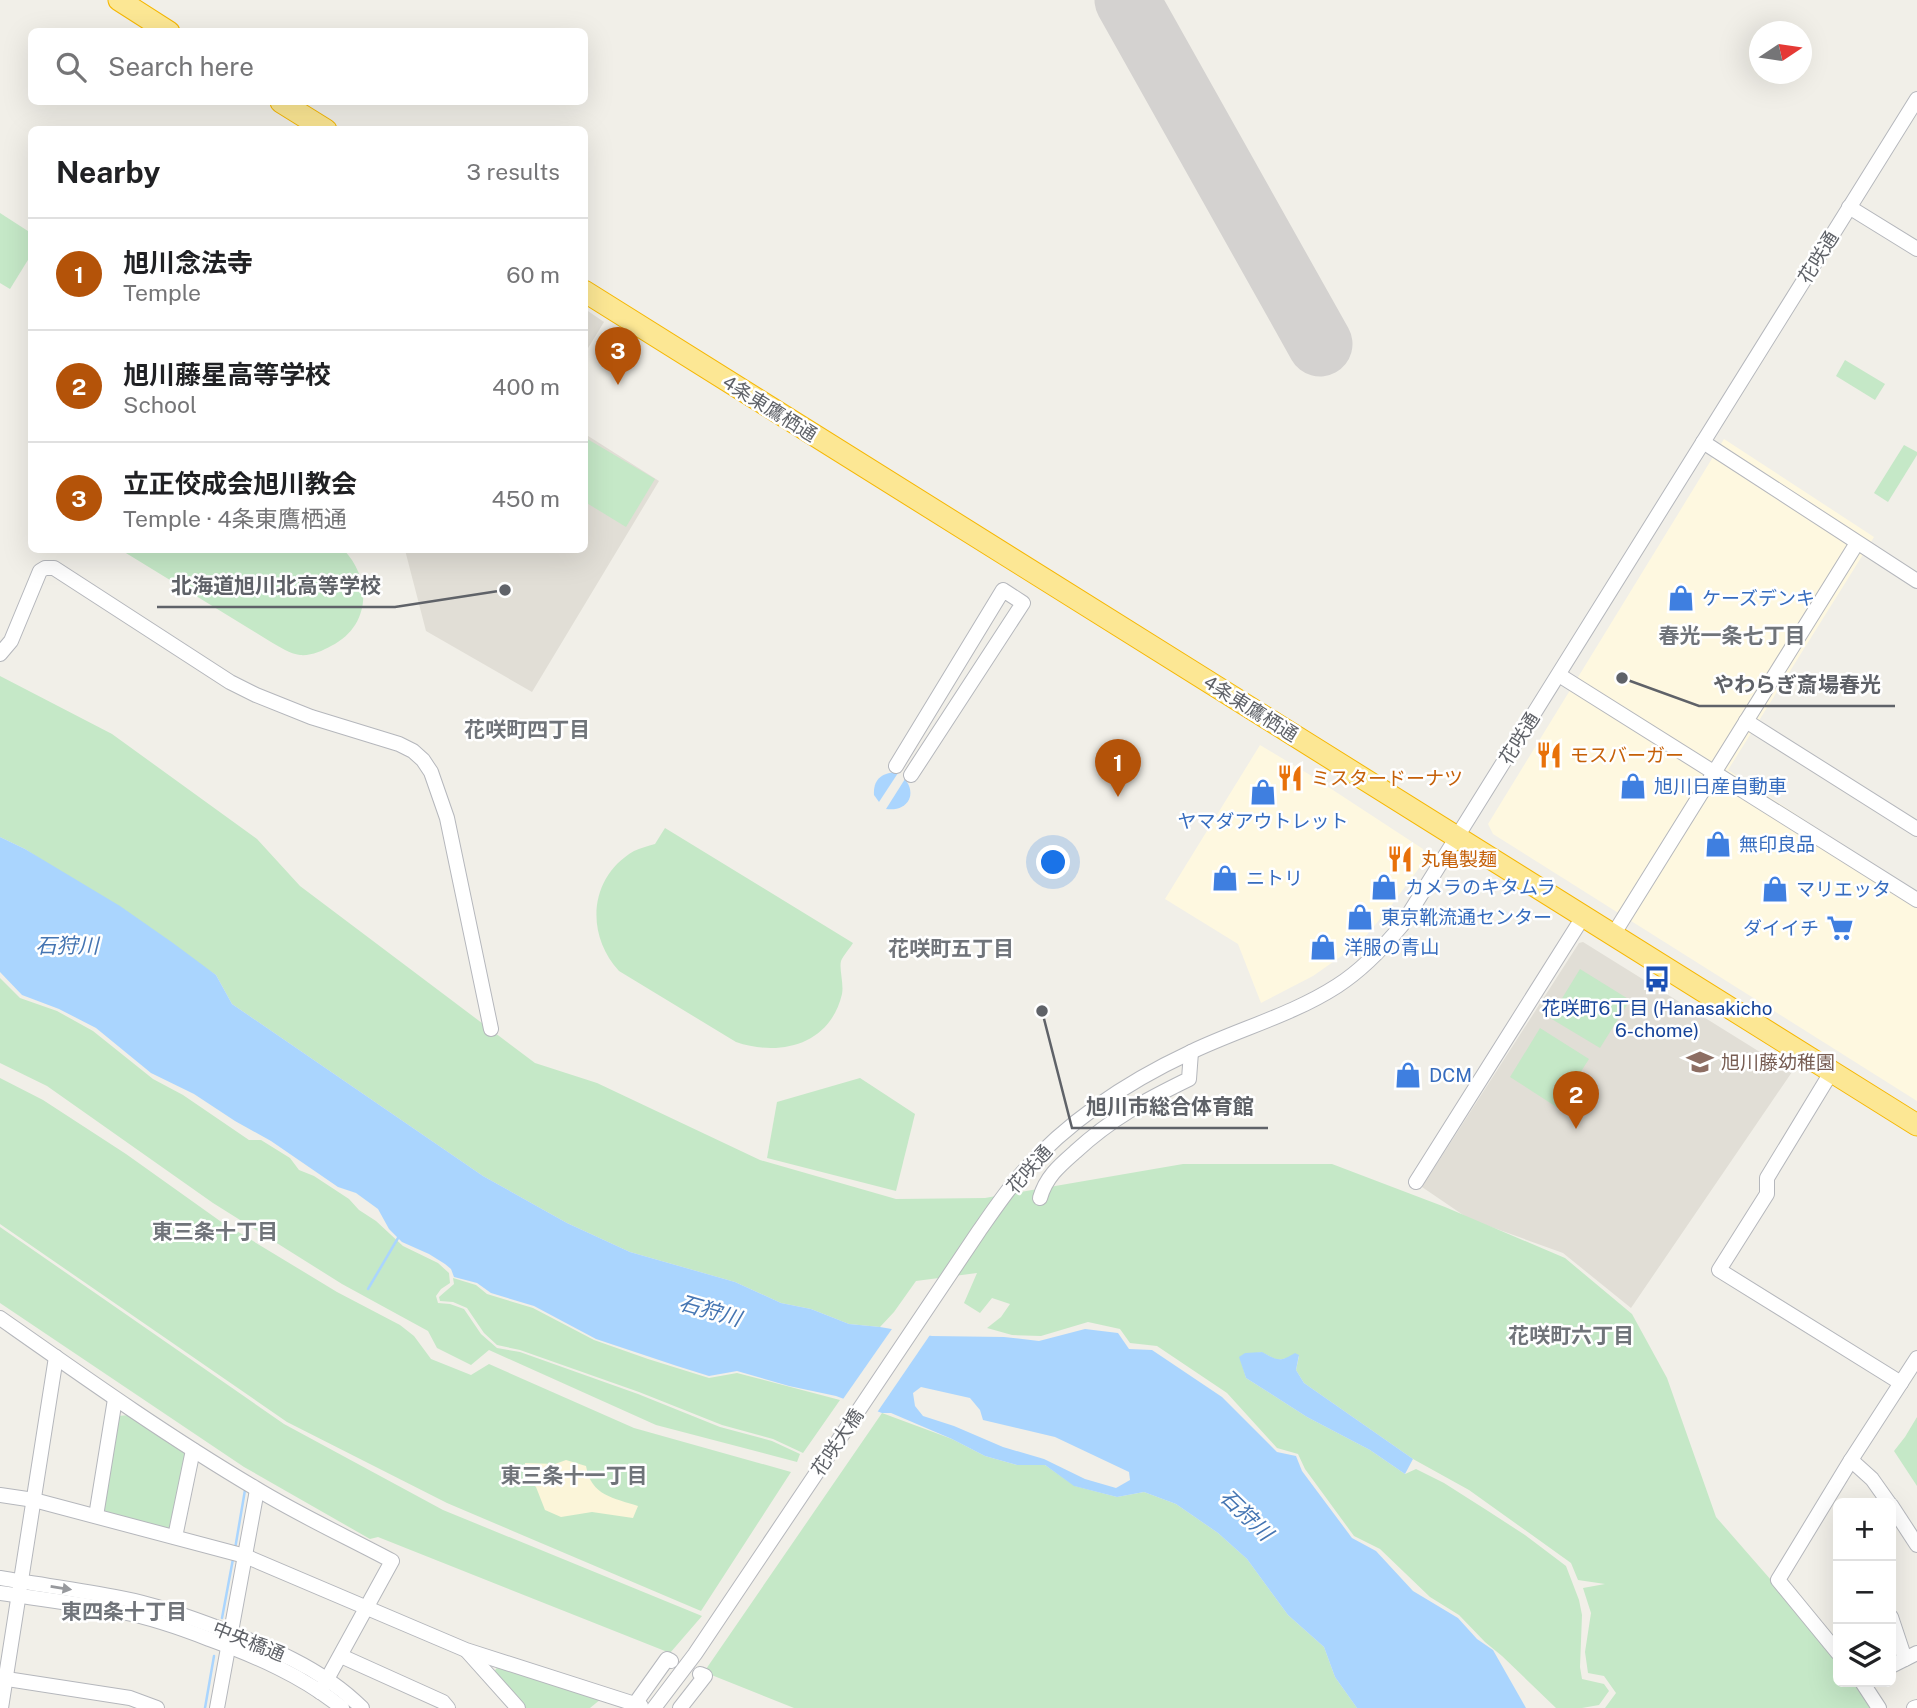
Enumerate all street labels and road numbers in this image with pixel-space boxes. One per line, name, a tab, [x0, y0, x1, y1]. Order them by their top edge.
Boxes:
street label: 花咲通	[1794, 227, 1842, 287]
street label: 4条東鷹栖通	[719, 370, 821, 446]
street label: 4条東鷹栖通	[1200, 670, 1302, 746]
street label: 花咲通	[1495, 708, 1543, 768]
street label: 花咲通	[1002, 1140, 1056, 1198]
street label: 花咲大橋	[807, 1404, 867, 1480]
street label: 中央橋通	[210, 1617, 288, 1665]

